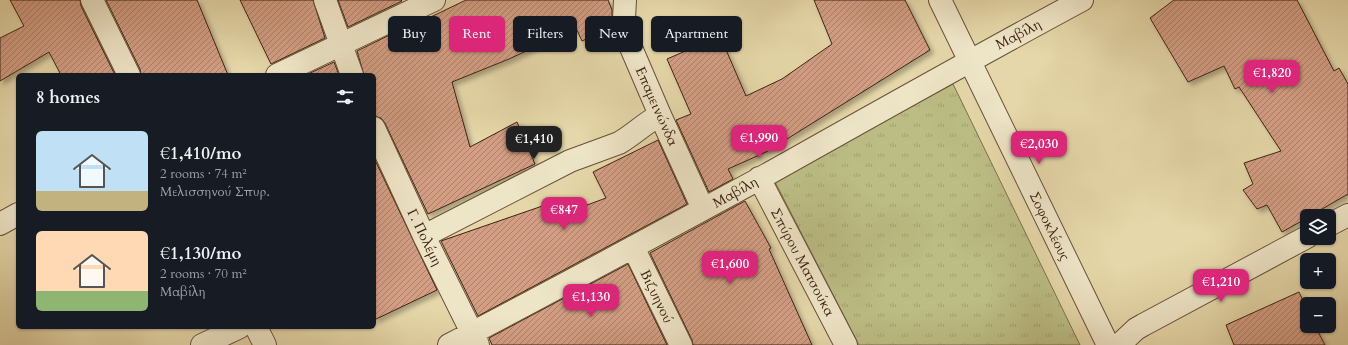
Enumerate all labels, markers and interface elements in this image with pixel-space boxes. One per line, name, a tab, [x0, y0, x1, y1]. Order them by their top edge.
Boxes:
street label: Μαβίλη	[992, 15, 1044, 54]
chip: Buy	[388, 16, 441, 52]
chip: Rent	[449, 16, 505, 52]
chip: Filters	[513, 16, 577, 52]
chip: New	[585, 16, 643, 52]
chip: Apartment	[651, 16, 742, 52]
pin: €1,820	[1239, 60, 1305, 94]
street label: Επαμεινώνδα	[631, 64, 683, 149]
text: €1,820	[1253, 64, 1291, 82]
text: 8 homes	[36, 86, 100, 109]
icon: filters	[334, 86, 356, 108]
pin: €1,990	[726, 125, 792, 159]
pin: €1,410	[501, 126, 567, 160]
text: €1,990	[740, 129, 778, 147]
text: €1,410	[515, 130, 553, 148]
pin: €2,030	[1006, 131, 1072, 165]
text: €2,030	[1020, 135, 1058, 153]
text: €1,410/mo	[160, 142, 242, 165]
icon: home	[68, 147, 116, 195]
text: 2 rooms · 74 m²	[160, 165, 247, 183]
street label: Μαβίλη	[709, 172, 761, 213]
text: Μελισσηνού Σπυρ.	[160, 183, 270, 201]
street label: Σοφοκλέους	[1025, 189, 1074, 264]
pin: €847	[540, 197, 588, 231]
text: €847	[550, 201, 578, 219]
street label: Σπύρου Ματσούκα	[766, 205, 839, 320]
street label: Γ. Πολέμη	[403, 206, 447, 269]
map controls	[1300, 209, 1336, 333]
button: layers	[1300, 209, 1336, 245]
text: €1,130/mo	[160, 242, 242, 265]
icon: home	[68, 247, 116, 295]
pin: €1,600	[697, 251, 763, 285]
button: +	[1300, 253, 1336, 289]
text: €1,600	[711, 255, 749, 273]
text: 2 rooms · 70 m²	[160, 265, 247, 283]
street label: Βιζυηνού	[635, 266, 678, 326]
pin: €1,210	[1188, 269, 1254, 303]
text: €1,210	[1202, 273, 1240, 291]
text: Μαβίλη	[160, 283, 205, 301]
pin: €1,130	[558, 284, 624, 318]
text: €1,130	[572, 288, 610, 306]
button: −	[1300, 297, 1336, 333]

